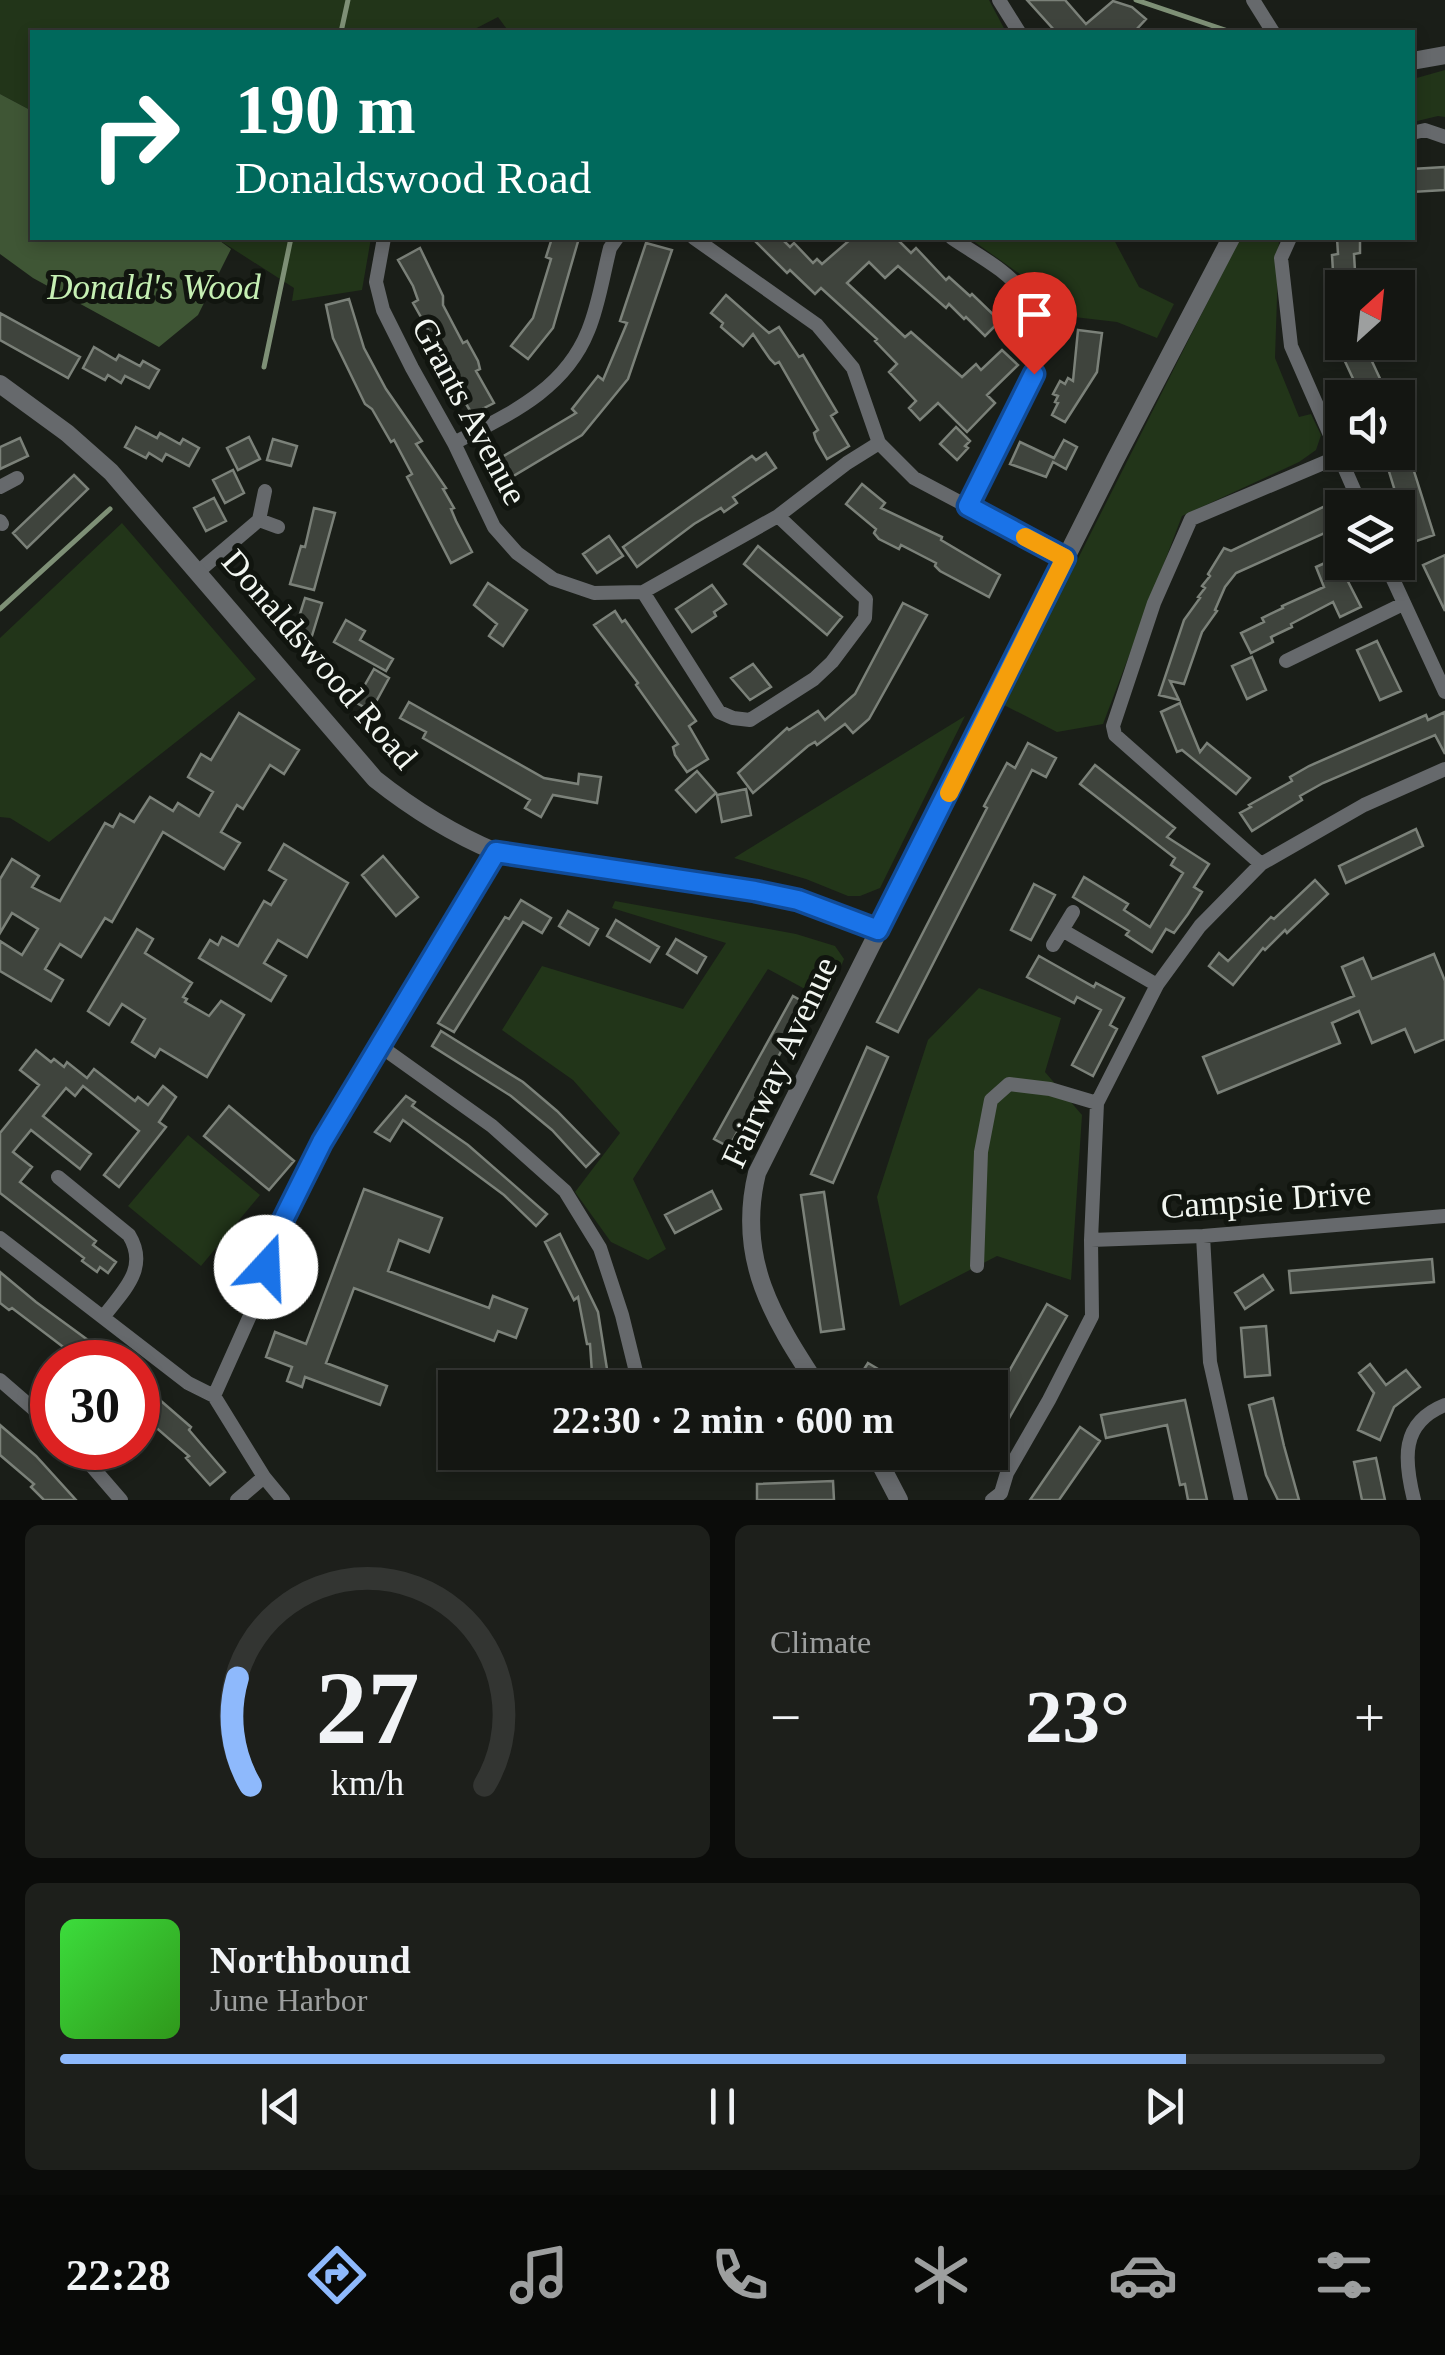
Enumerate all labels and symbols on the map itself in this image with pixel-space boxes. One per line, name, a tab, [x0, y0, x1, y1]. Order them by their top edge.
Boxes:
park label: Donald's Wood	[46, 268, 261, 307]
north arrow	[1325, 270, 1415, 360]
pin	[992, 272, 1077, 375]
street label: Grants Avenue	[404, 311, 535, 512]
street label: Donaldswood Road	[214, 542, 426, 777]
street label: Fairway Avenue	[714, 951, 845, 1174]
street label: Campsie Drive	[1159, 1173, 1373, 1226]
position arrow	[214, 1215, 318, 1319]
speed limit sign: 30	[30, 1340, 160, 1470]

